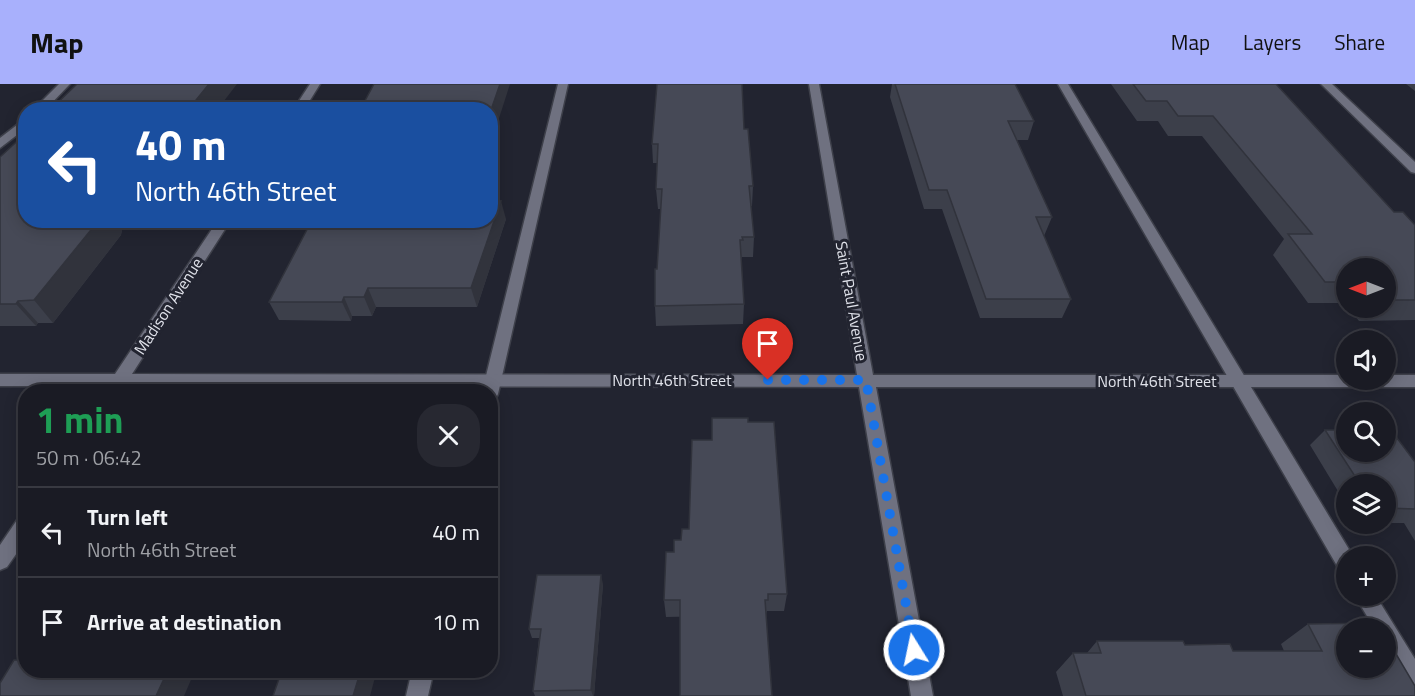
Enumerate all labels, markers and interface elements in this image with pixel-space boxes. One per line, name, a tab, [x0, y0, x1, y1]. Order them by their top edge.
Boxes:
text: Map	[30, 21, 84, 64]
text: Map	[1171, 26, 1210, 58]
text: Layers	[1243, 26, 1301, 58]
text: Share	[1334, 26, 1385, 58]
text: 40 m	[135, 112, 227, 176]
icon: left	[36, 126, 114, 204]
text: North 46th Street	[135, 170, 336, 211]
street label: Saint Paul Avenue	[830, 239, 874, 363]
street label: Madison Avenue	[128, 253, 208, 359]
north arrow	[1336, 258, 1396, 318]
map controls	[1336, 258, 1396, 678]
pin	[742, 318, 793, 380]
icon: arrive	[751, 327, 784, 360]
button: sound	[1336, 330, 1396, 390]
street label: North 46th Street	[612, 368, 732, 392]
street label: North 46th Street	[1097, 369, 1217, 393]
text: 1 min	[36, 392, 123, 447]
button: search	[1336, 402, 1396, 462]
button: close	[417, 404, 480, 467]
text: 50 m · 06:42	[36, 442, 142, 473]
button: layers	[1336, 474, 1396, 534]
text: Turn left	[87, 500, 168, 534]
text: 40 m	[432, 515, 480, 549]
icon: left	[36, 516, 69, 549]
text: North 46th Street	[87, 534, 236, 565]
button: +	[1336, 546, 1396, 606]
text: Arrive at destination	[87, 605, 282, 639]
text: 10 m	[432, 605, 480, 639]
icon: arrive	[36, 606, 69, 639]
position arrow	[882, 618, 946, 682]
button: −	[1336, 618, 1396, 678]

